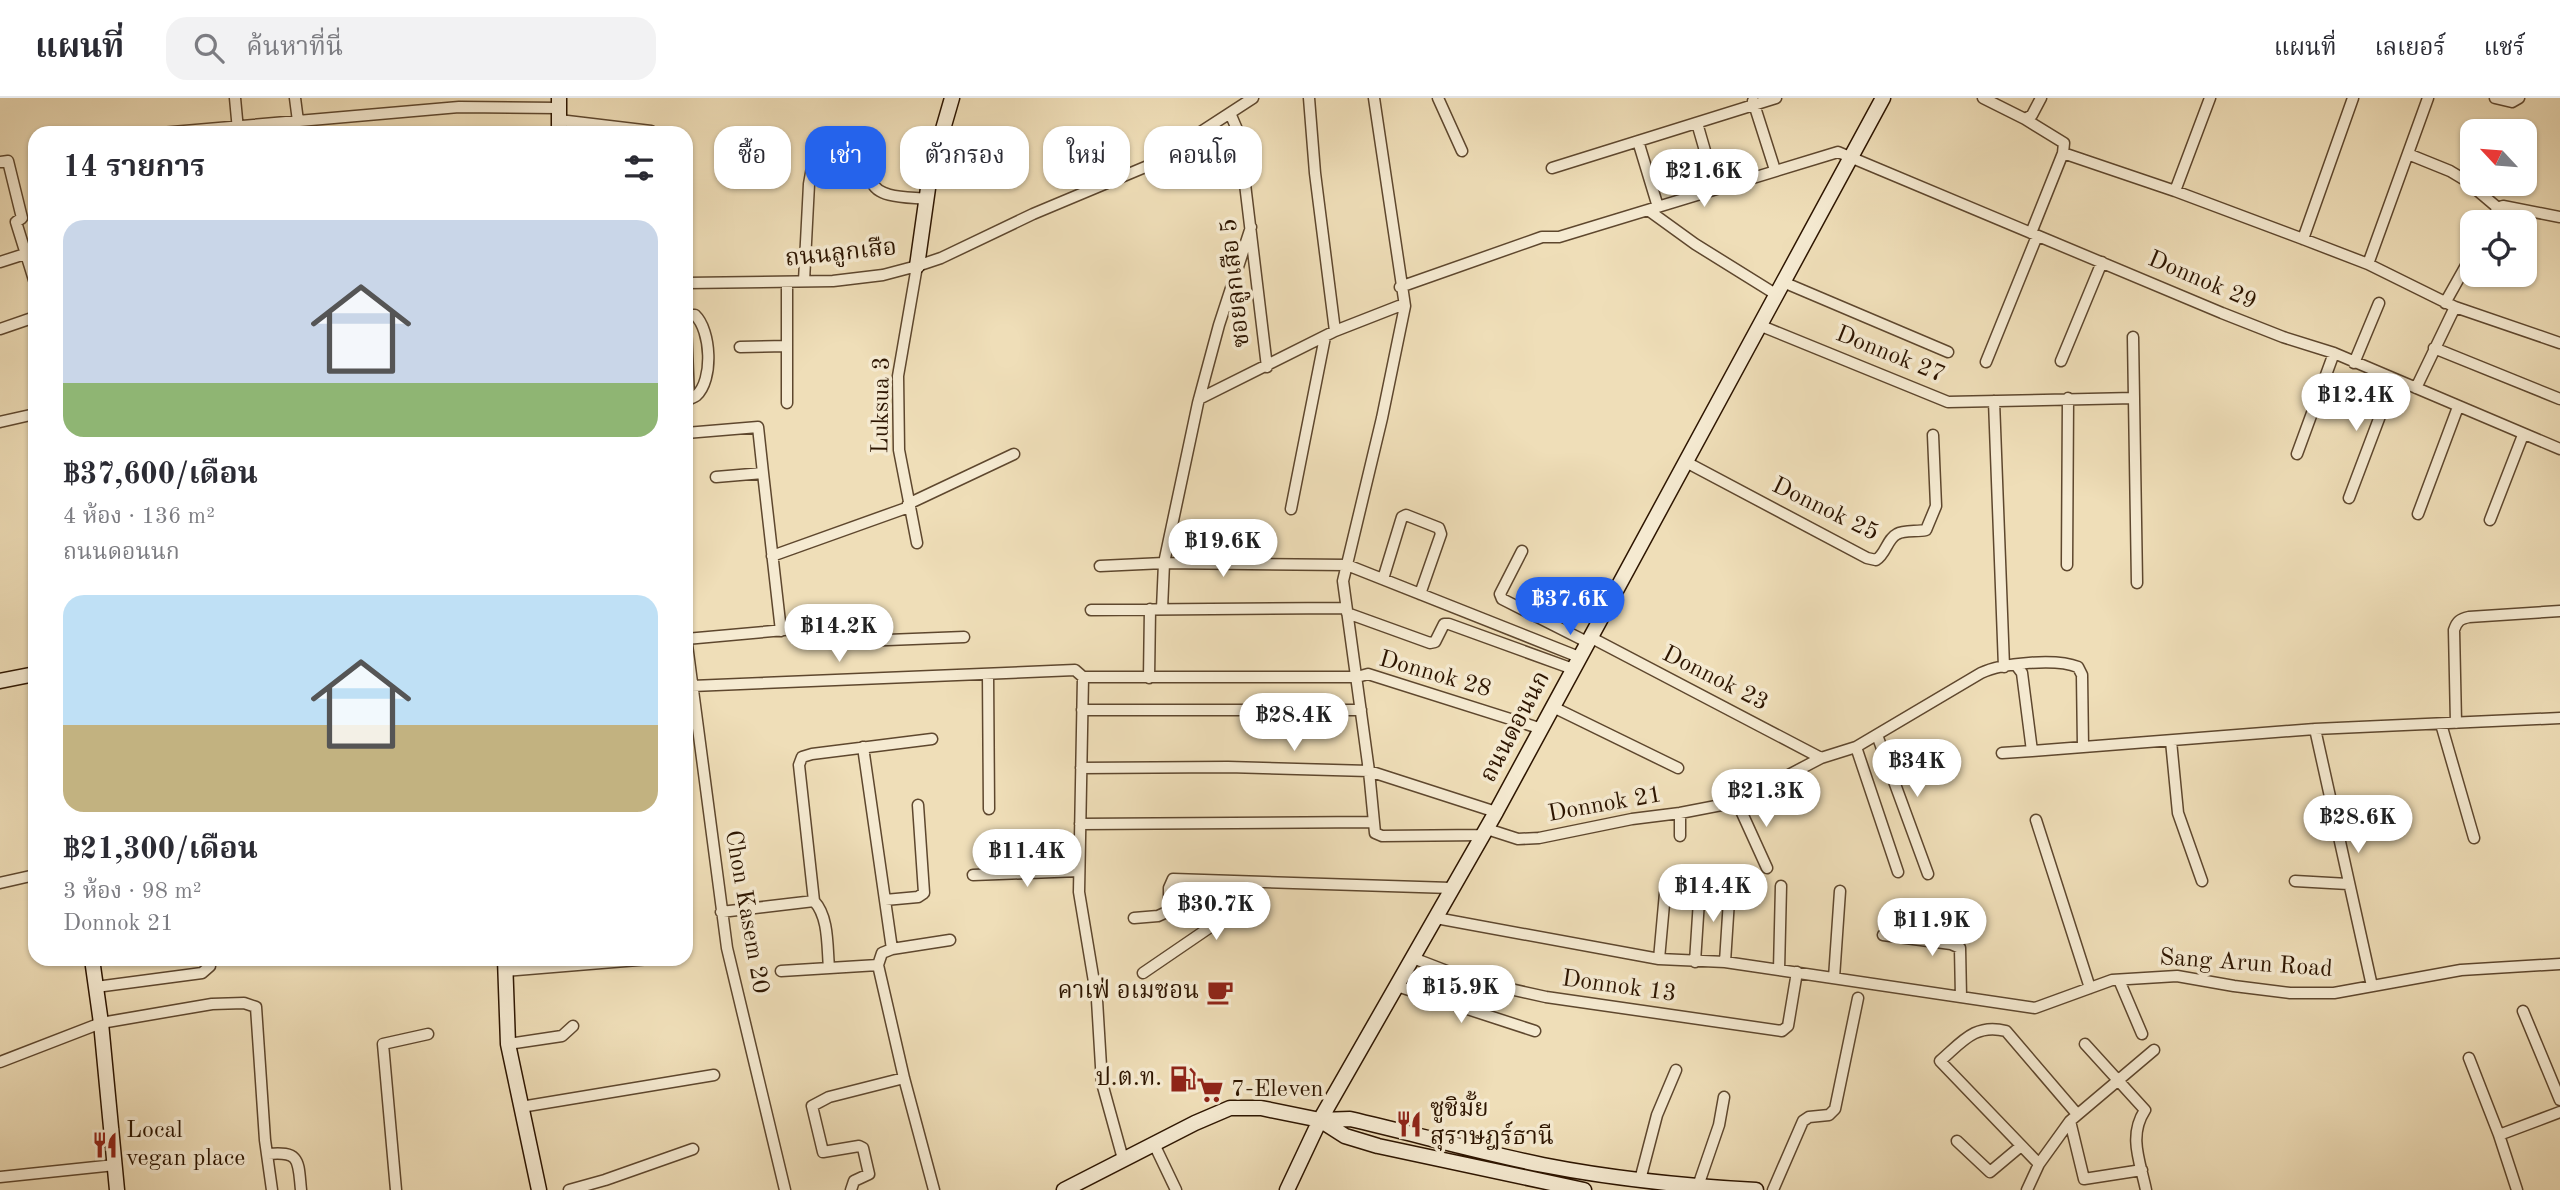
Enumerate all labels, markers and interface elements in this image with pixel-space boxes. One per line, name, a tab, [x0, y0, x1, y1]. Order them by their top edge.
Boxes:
search box	[166, 17, 656, 80]
icon: search	[190, 29, 228, 67]
text: แผนที่	[35, 32, 124, 65]
text: ค้นหาที่นี่	[246, 35, 343, 61]
text: แผนที่	[2274, 37, 2337, 61]
text: เลเยอร์	[2375, 37, 2446, 61]
text: แชร์	[2484, 37, 2525, 61]
north arrow	[2460, 119, 2538, 196]
map controls	[2460, 119, 2537, 287]
chip: ซื้อ	[714, 126, 791, 189]
chip: เช่า	[805, 126, 886, 189]
chip: ตัวกรอง	[900, 126, 1029, 189]
chip: ใหม่	[1043, 126, 1130, 189]
chip: คอนโด	[1144, 126, 1262, 189]
icon: filters	[620, 149, 658, 187]
pin: ฿21.6K	[1647, 150, 1761, 209]
text: 14 รายการ	[63, 153, 205, 183]
text: ฿21.6K	[1665, 160, 1743, 183]
button: locate	[2460, 210, 2537, 287]
street label: ซอยลูกเสือ 5	[1214, 217, 1256, 349]
street label: ถนนลูกเสือ	[784, 233, 898, 273]
street label: Donnok 29	[2144, 247, 2260, 315]
icon: home	[298, 266, 424, 392]
street label: Donnok 27	[1832, 322, 1948, 388]
street label: Luksua 3	[869, 356, 895, 454]
pin: ฿12.4K	[2299, 374, 2413, 433]
text: ฿12.4K	[2317, 384, 2395, 407]
text: ฿37,600/เดือน	[63, 460, 258, 490]
street label: Donnok 25	[1768, 474, 1882, 546]
text: 4 ห้อง · 136 m²	[63, 505, 215, 528]
pin: ฿19.6K	[1166, 519, 1280, 579]
text: ฿19.6K	[1184, 530, 1262, 553]
text: ถนนดอนนก	[63, 541, 180, 564]
pin: ฿37.6K	[1513, 578, 1627, 637]
text: ฿37.6K	[1531, 588, 1609, 611]
pin: ฿14.2K	[782, 604, 896, 664]
text: ฿14.2K	[800, 615, 878, 638]
icon: home	[298, 641, 424, 767]
street label: Donnok 23	[1658, 642, 1772, 716]
street label: Donnok 28	[1376, 648, 1494, 702]
street label: ถนนดอนนก	[1477, 668, 1555, 786]
pin: ฿28.4K	[1237, 694, 1351, 753]
text: ฿28.4K	[1255, 704, 1333, 727]
pin: ฿34K	[1876, 740, 1958, 799]
text: ฿34K	[1888, 750, 1946, 773]
pin: ฿21.3K	[1709, 770, 1823, 829]
text: ฿21.3K	[1727, 780, 1805, 803]
street label: Donnok 21	[1546, 783, 1664, 827]
pin: ฿28.6K	[2301, 796, 2415, 855]
text: ฿28.6K	[2319, 806, 2397, 829]
street label: Chon Kasem 20	[720, 828, 772, 996]
pin: ฿11.4K	[970, 830, 1084, 889]
text: ฿21,300/เดือน	[63, 835, 258, 865]
text: ฿11.4K	[988, 840, 1066, 863]
pin: ฿14.4K	[1656, 864, 1770, 924]
text: ฿14.4K	[1674, 875, 1752, 898]
text: 3 ห้อง · 98 m²	[63, 880, 202, 903]
pin: ฿30.7K	[1159, 882, 1273, 942]
text: ฿30.7K	[1177, 893, 1255, 916]
pin: ฿11.9K	[1875, 898, 1989, 958]
text: ฿11.9K	[1893, 909, 1971, 932]
text: Donnok 21	[63, 912, 174, 935]
street label: Sang Arun Road	[2159, 946, 2333, 982]
pin: ฿15.9K	[1404, 965, 1518, 1025]
street label: Donnok 13	[1560, 967, 1678, 1007]
text: ฿15.9K	[1422, 976, 1500, 999]
place label: คาเฟ่ อเมซอน	[1058, 977, 1199, 1004]
cafe icon: คาเฟ่ อเมซอน	[1205, 977, 1235, 1007]
fuel station icon: ป.ต.ท.	[1168, 1064, 1198, 1094]
place label: ป.ต.ท.	[1096, 1066, 1162, 1091]
supermarket icon: 7-Eleven	[1195, 1075, 1225, 1105]
place label: 7-Eleven	[1231, 1078, 1323, 1102]
place label: ซูชิมั้ย สุราษฎร์ธานี	[1430, 1090, 1554, 1151]
restaurant icon: ซูชิมั้ย สุราษฎร์ธานี	[1394, 1109, 1424, 1139]
place label: Local vegan place	[126, 1119, 245, 1171]
restaurant icon: Local vegan place	[90, 1130, 120, 1160]

